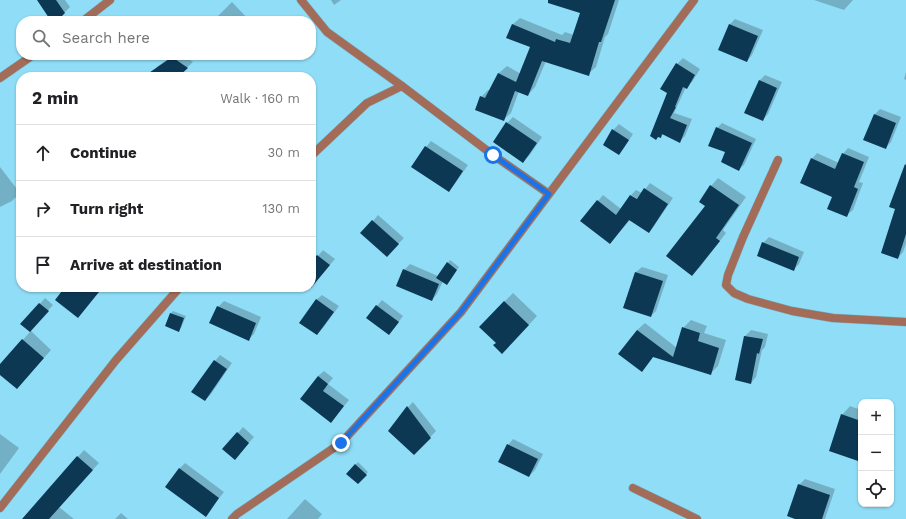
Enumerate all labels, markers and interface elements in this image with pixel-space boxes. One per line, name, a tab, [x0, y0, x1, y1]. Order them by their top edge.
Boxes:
search box	[16, 16, 316, 60]
icon: search	[30, 27, 52, 49]
text: Search here	[62, 29, 150, 47]
text: 2 min	[32, 88, 78, 108]
text: Walk · 160 m	[220, 91, 300, 106]
icon: ahead	[32, 142, 54, 164]
text: Continue	[70, 144, 137, 162]
text: 30 m	[268, 145, 300, 160]
route start	[484, 146, 502, 164]
icon: right	[32, 198, 54, 220]
text: Turn right	[70, 200, 143, 218]
text: 130 m	[262, 201, 300, 216]
icon: arrive	[32, 254, 54, 276]
text: Arrive at destination	[70, 256, 222, 274]
map controls	[858, 399, 894, 507]
button: +	[858, 399, 894, 435]
route end	[332, 434, 350, 452]
button: −	[858, 435, 894, 471]
button: locate	[858, 471, 894, 507]

